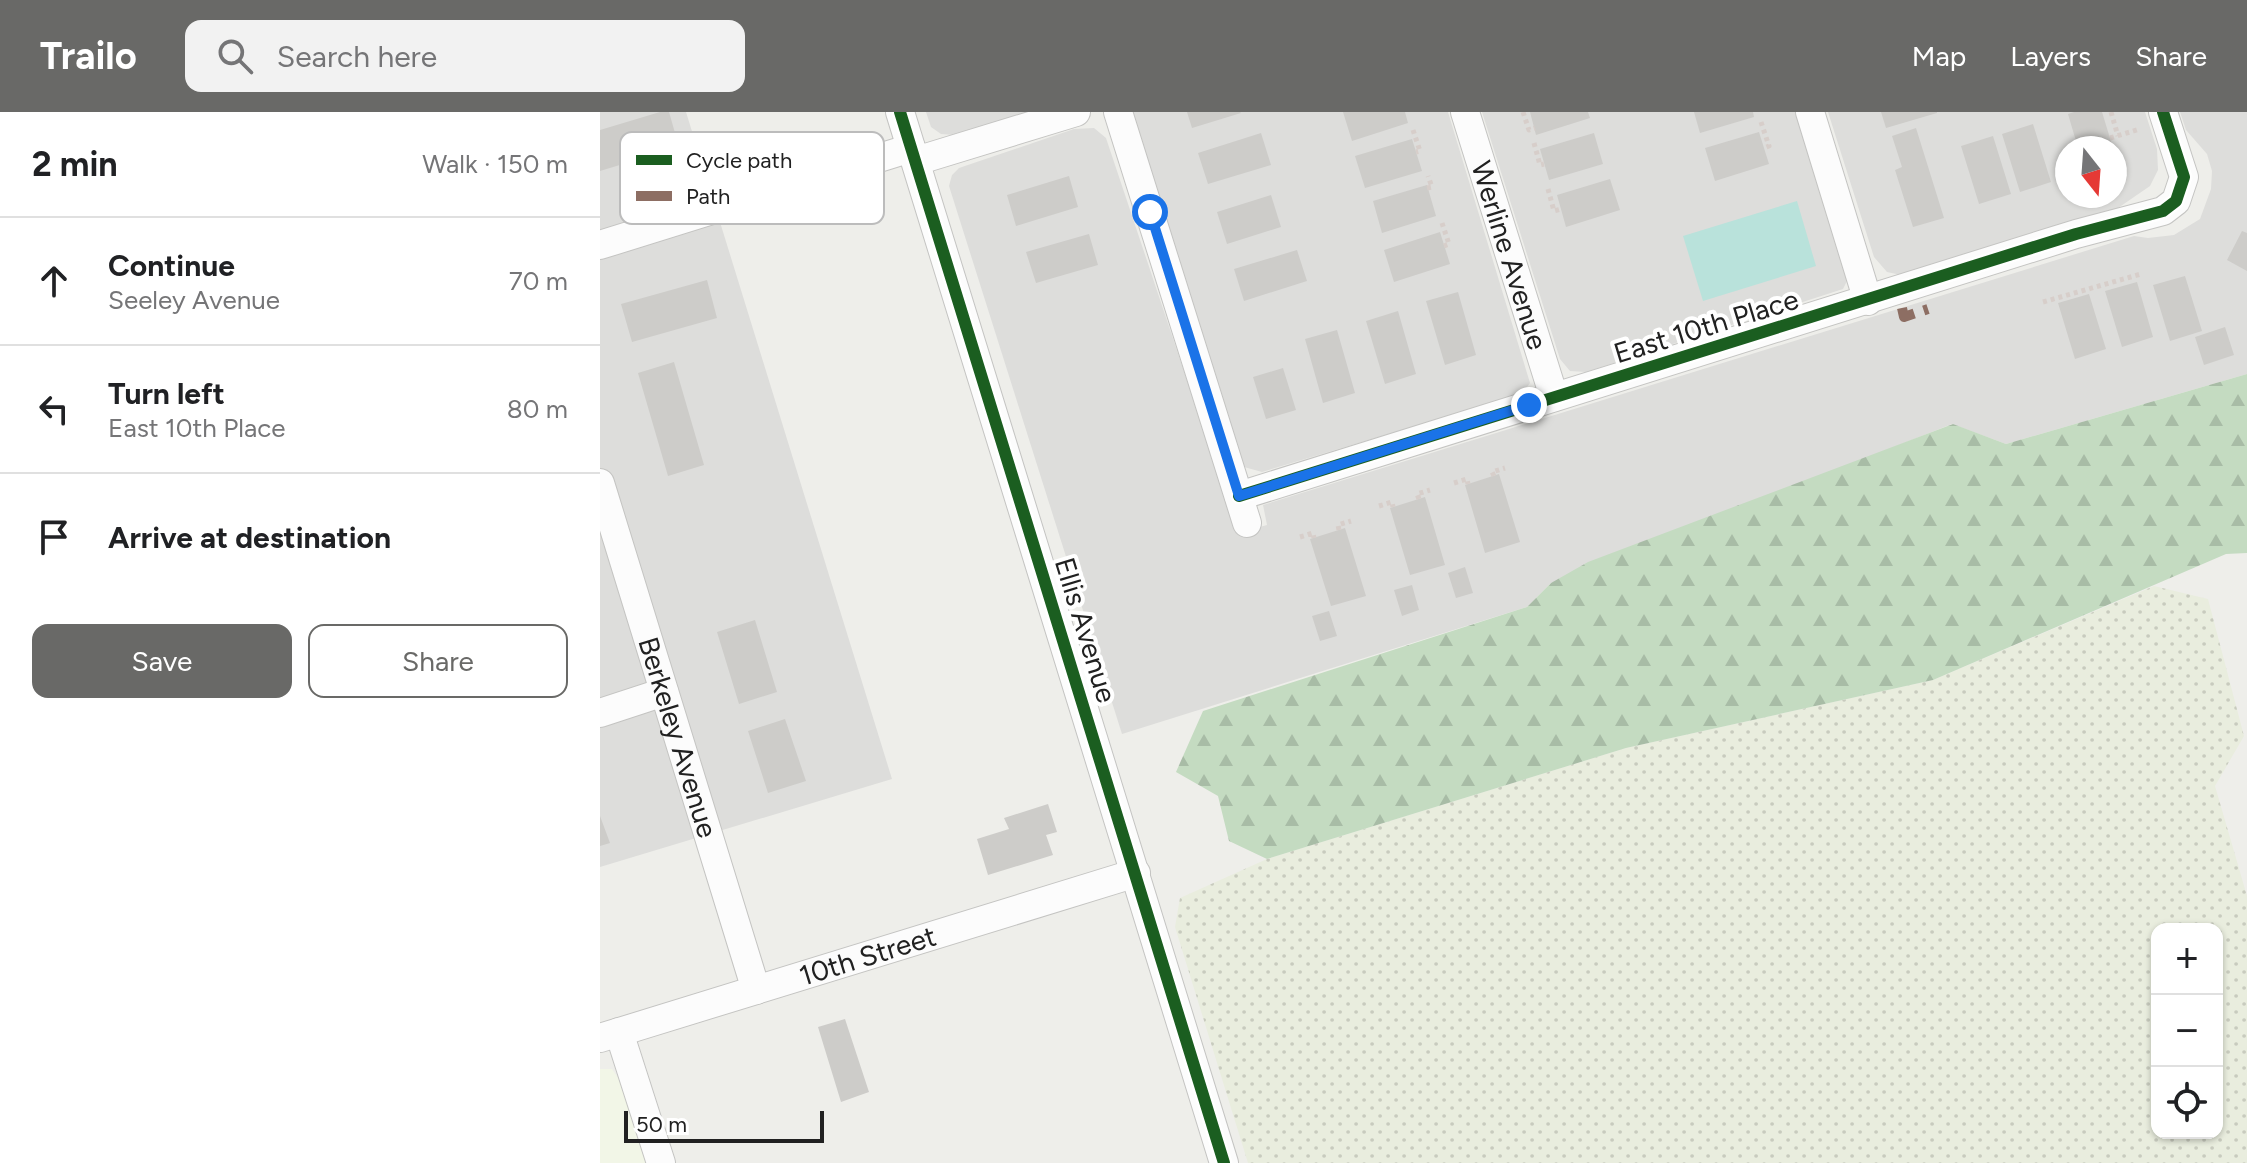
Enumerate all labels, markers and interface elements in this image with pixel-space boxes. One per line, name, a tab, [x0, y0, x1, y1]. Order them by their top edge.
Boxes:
search box	[185, 20, 745, 92]
text: Trailo	[40, 33, 137, 79]
icon: search	[213, 34, 257, 78]
text: Search here	[277, 38, 437, 75]
text: Map	[1912, 39, 1966, 73]
text: Layers	[2010, 39, 2091, 73]
text: Share	[2135, 39, 2207, 73]
legend	[620, 132, 884, 224]
north arrow	[2055, 136, 2127, 208]
text: 2 min	[32, 144, 118, 185]
text: Cycle path	[686, 147, 792, 174]
text: Walk · 150 m	[422, 148, 568, 180]
street label: Werline Avenue	[1464, 157, 1555, 354]
text: Path	[686, 183, 730, 210]
route start	[1132, 194, 1168, 230]
text: Continue	[108, 247, 235, 284]
icon: ahead	[32, 259, 76, 303]
text: 70 m	[509, 265, 568, 297]
street label: East 10th Place	[1610, 282, 1802, 370]
text: Seeley Avenue	[108, 284, 280, 316]
text: Turn left	[108, 375, 225, 412]
icon: left	[32, 387, 76, 431]
route end	[1511, 387, 1547, 423]
text: 80 m	[507, 393, 568, 425]
text: East 10th Place	[108, 412, 285, 444]
icon: arrive	[32, 515, 76, 559]
text: Arrive at destination	[108, 519, 391, 556]
street label: Ellis Avenue	[1048, 553, 1124, 707]
button: Save	[32, 624, 292, 698]
button: Share	[308, 624, 568, 698]
street label: Berkeley Avenue	[631, 633, 725, 842]
street label: 10th Street	[795, 919, 940, 993]
map controls	[2151, 923, 2223, 1139]
button: +	[2151, 923, 2223, 995]
button: −	[2151, 995, 2223, 1067]
button: locate	[2151, 1067, 2223, 1139]
scale bar	[624, 1107, 824, 1143]
text: 50 m	[636, 1111, 687, 1138]

